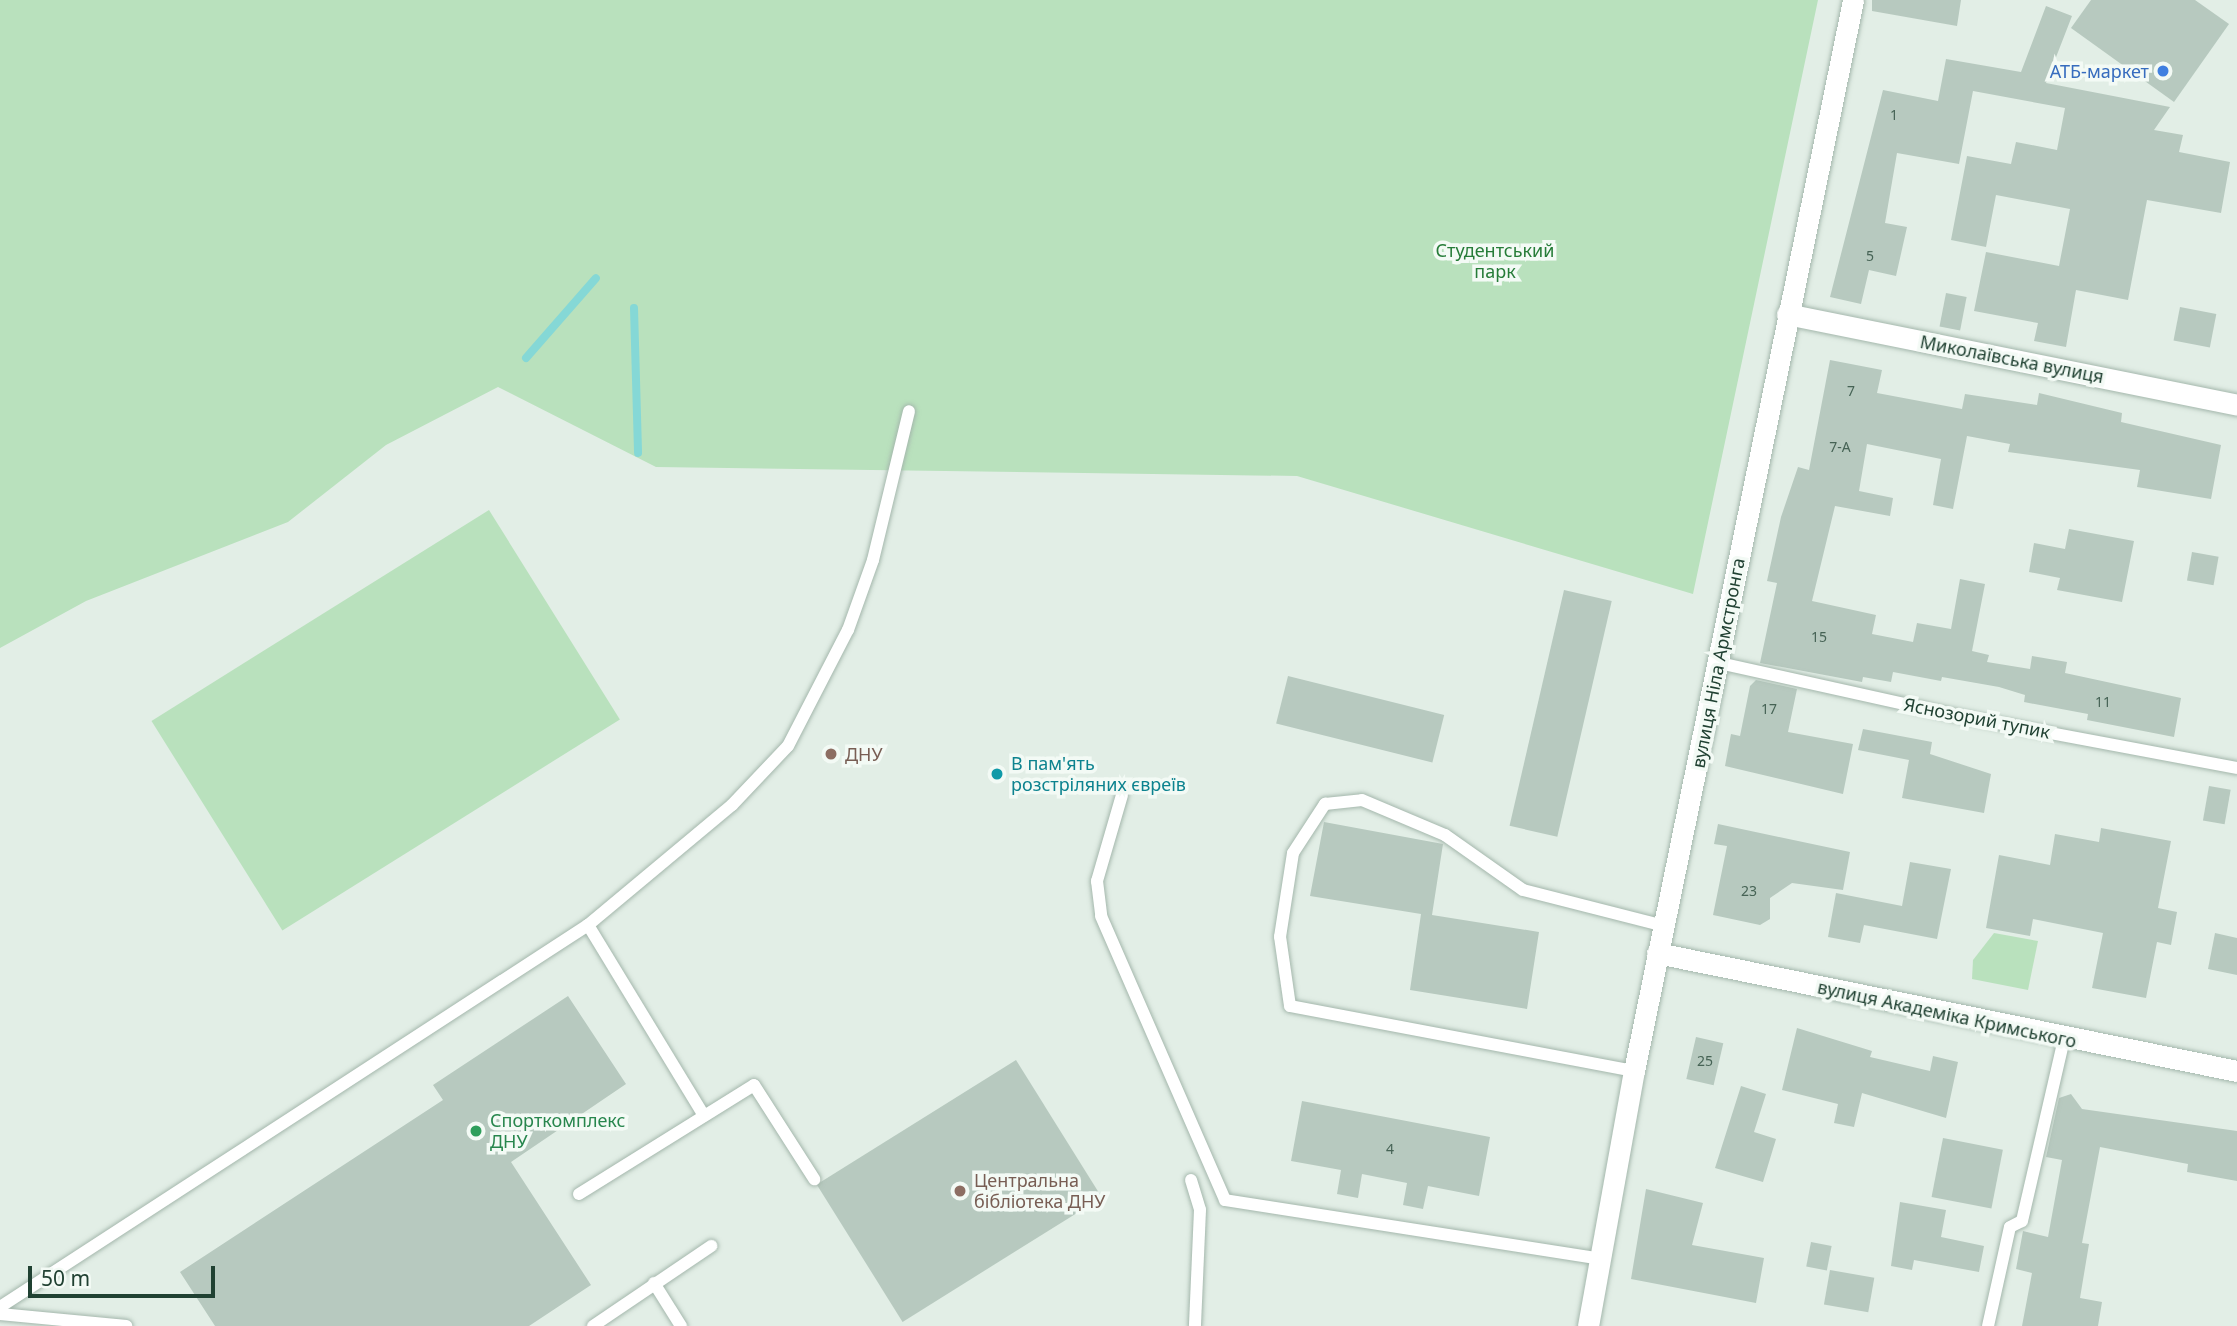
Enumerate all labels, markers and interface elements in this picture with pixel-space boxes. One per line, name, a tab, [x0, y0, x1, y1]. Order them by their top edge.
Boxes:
place label: АТБ-маркет	[2050, 60, 2149, 82]
marker: АТБ-маркет	[2155, 63, 2171, 79]
house number: 1	[1890, 107, 1898, 123]
park label: Студентський парк	[1436, 240, 1554, 282]
house number: 5	[1866, 248, 1874, 264]
street label: Миколаївська вулиця	[1918, 331, 2106, 387]
house number: 7	[1847, 383, 1855, 399]
house number: 7-А	[1829, 439, 1851, 455]
street label: вулиця Ніла Армстронга	[1687, 556, 1749, 770]
house number: 15	[1811, 629, 1827, 645]
street label: Яснозорий тупик	[1902, 693, 2052, 743]
house number: 11	[2095, 694, 2111, 710]
house number: 17	[1761, 701, 1777, 717]
place label: ДНУ	[845, 743, 883, 765]
marker: ДНУ	[823, 746, 839, 762]
place label: В пам'ять розстріляних євреїв	[1011, 753, 1186, 796]
marker: В пам'ять розстріляних євреїв	[989, 766, 1005, 782]
house number: 23	[1741, 883, 1757, 899]
street label: вулиця Академіка Кримського	[1816, 976, 2078, 1052]
house number: 25	[1697, 1053, 1713, 1069]
place label: Спорткомплекс ДНУ	[490, 1110, 625, 1152]
marker: Спорткомплекс ДНУ	[468, 1123, 484, 1139]
house number: 4	[1386, 1141, 1394, 1157]
place label: Центральна бібліотека ДНУ	[974, 1170, 1105, 1212]
marker: Центральна бібліотека ДНУ	[952, 1183, 968, 1199]
scale bar	[32, 1252, 219, 1296]
text: 50 m	[41, 1264, 90, 1292]

